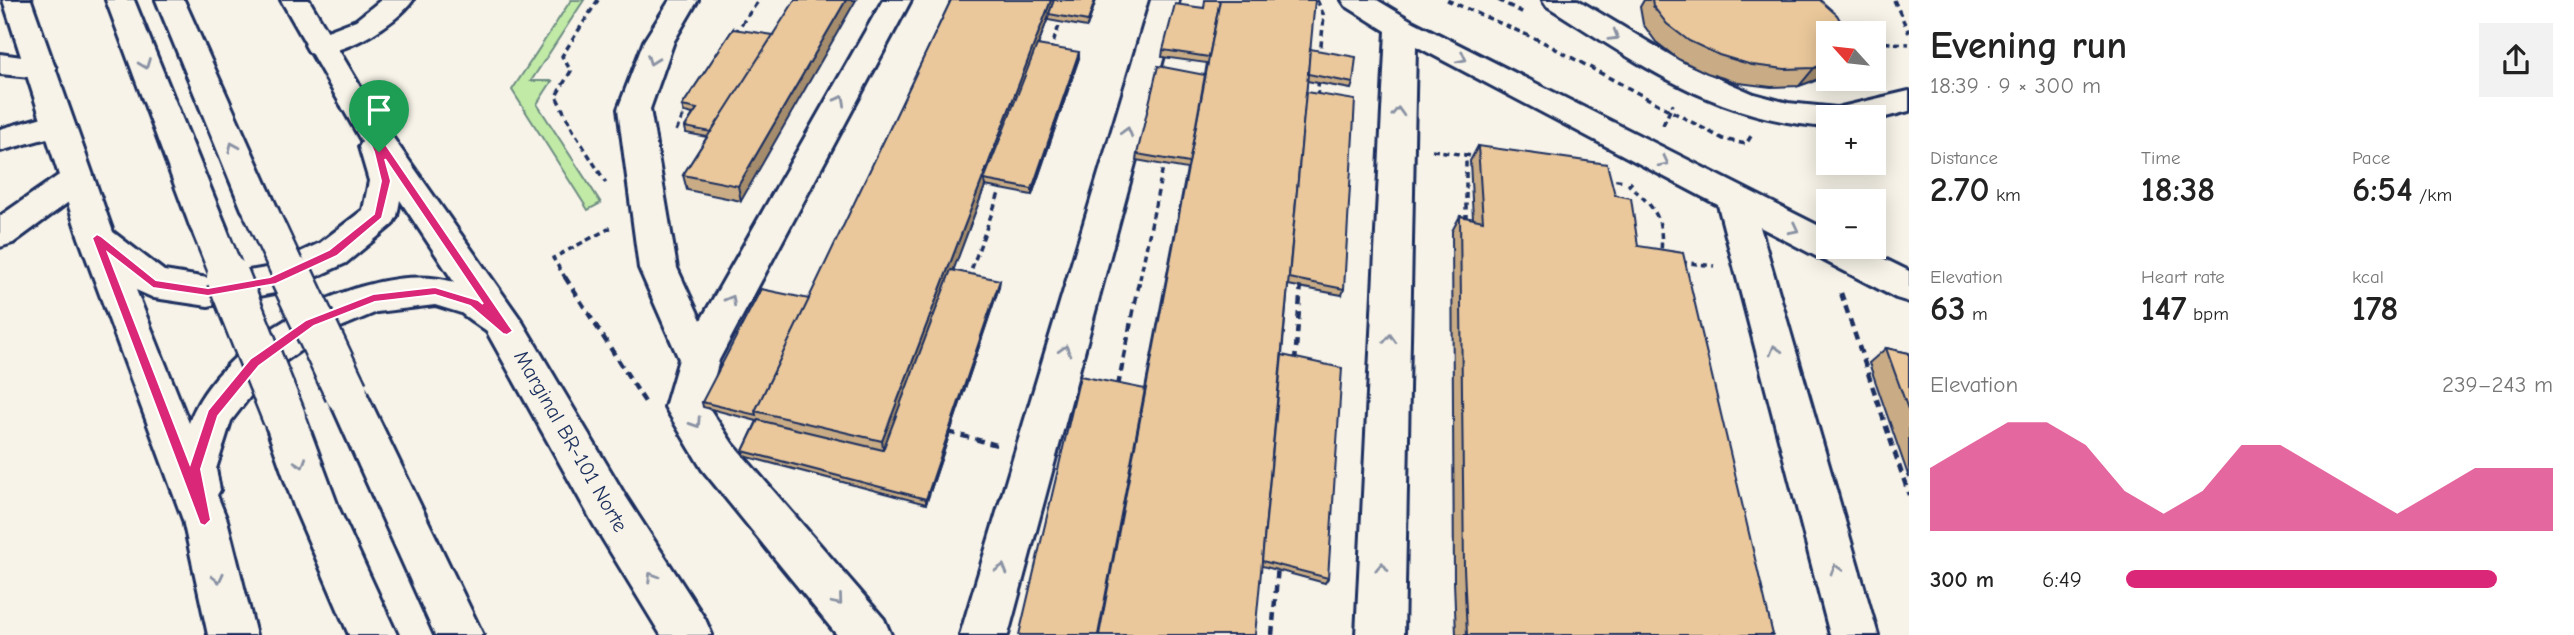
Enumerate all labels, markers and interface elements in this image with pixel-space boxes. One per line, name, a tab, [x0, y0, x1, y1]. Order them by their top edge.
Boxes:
north arrow	[1816, 21, 1886, 91]
map controls	[1816, 21, 1886, 259]
button: share	[2479, 23, 2553, 97]
text: Evening run	[1930, 24, 2127, 68]
one-way arrow	[1607, 28, 1620, 41]
one-way arrow	[1455, 50, 1467, 64]
one-way arrow	[646, 53, 660, 65]
one-way arrow	[136, 57, 150, 69]
text: 18:39 · 9 × 300 m	[1930, 72, 2101, 99]
pin	[349, 80, 409, 152]
icon: arrive	[360, 91, 398, 129]
one-way arrow	[833, 95, 846, 108]
button: +	[1816, 105, 1886, 175]
one-way arrow	[1391, 106, 1406, 117]
one-way arrow	[1119, 126, 1133, 138]
one-way arrow	[227, 142, 241, 154]
text: Distance	[1930, 147, 1998, 169]
text: Time	[2141, 147, 2180, 169]
text: Pace	[2352, 147, 2390, 169]
one-way arrow	[1657, 154, 1670, 168]
text: 2.70	[1930, 169, 1990, 210]
text: 18:38	[2141, 169, 2215, 210]
text: 6:54	[2352, 169, 2413, 210]
text: km	[1990, 184, 2021, 206]
text: /km	[2413, 184, 2452, 206]
button: −	[1816, 189, 1886, 259]
one-way arrow	[1787, 221, 1799, 235]
text: Elevation	[1930, 266, 2003, 288]
text: Heart rate	[2141, 266, 2225, 288]
text: kcal	[2352, 266, 2384, 288]
text: 63	[1930, 288, 1966, 329]
text: 147	[2141, 288, 2187, 329]
text: 178	[2352, 288, 2398, 329]
one-way arrow	[723, 294, 737, 307]
text: m	[1966, 303, 1988, 325]
text: bpm	[2187, 303, 2229, 325]
one-way arrow	[1383, 334, 1398, 345]
one-way arrow	[1769, 344, 1784, 356]
one-way arrow	[1056, 345, 1071, 357]
street label: Marginal BR-101 Norte	[509, 346, 633, 536]
text: Elevation	[1930, 371, 2018, 398]
text: 239–243 m	[2442, 371, 2553, 398]
one-way arrow	[688, 415, 700, 428]
one-way arrow	[292, 456, 306, 468]
one-way arrow	[1375, 561, 1390, 572]
one-way arrow	[1830, 563, 1845, 575]
one-way arrow	[994, 564, 1009, 576]
text: 300 m	[1930, 566, 1994, 593]
text: 6:49	[2042, 566, 2082, 593]
one-way arrow	[209, 572, 224, 584]
one-way arrow	[647, 572, 660, 585]
one-way arrow	[830, 592, 842, 605]

